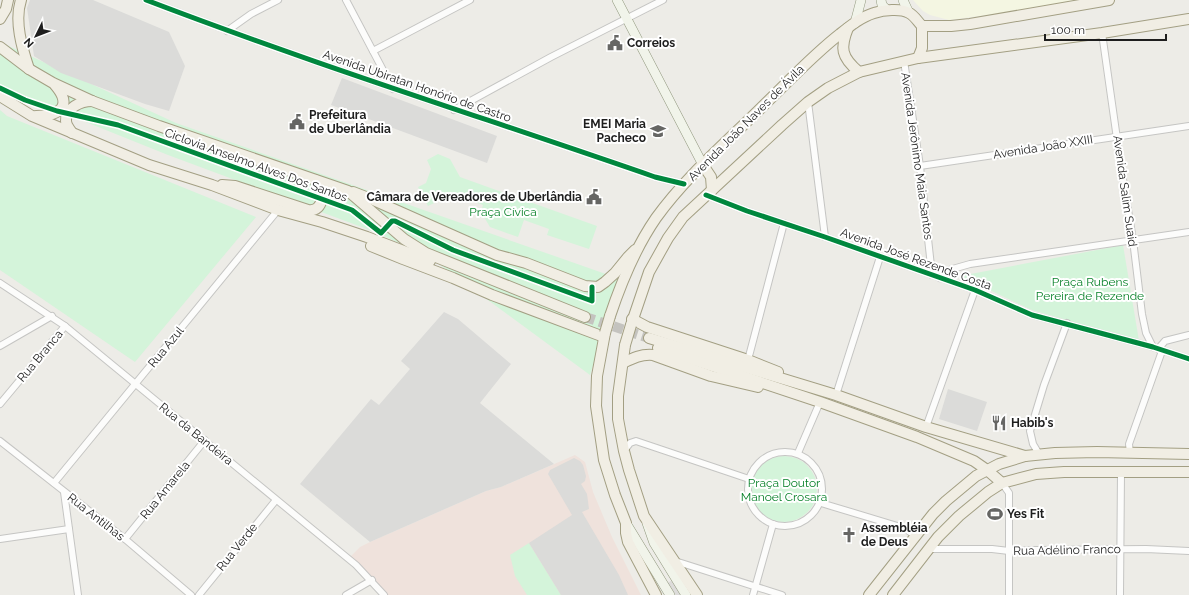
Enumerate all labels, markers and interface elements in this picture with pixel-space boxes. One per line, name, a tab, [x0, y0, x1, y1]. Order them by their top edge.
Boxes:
north arrow	[16, 16, 56, 56]
scale bar	[1045, 16, 1166, 42]
text: 100 m	[1051, 23, 1085, 37]
public building icon: Correios	[606, 34, 624, 52]
text: N	[21, 35, 37, 50]
place label: Correios	[627, 36, 675, 50]
street label: Avenida Ubiratan Honório de Castro	[321, 47, 513, 125]
street label: Avenida João Naves de Ávila	[685, 62, 807, 184]
street label: Avenida Jerônimo Maia Santos	[898, 71, 936, 241]
place label: Prefeitura de Uberlândia	[309, 108, 391, 136]
public building icon: Prefeitura de Uberlândia	[288, 113, 306, 131]
place label: EMEI Maria Pacheco	[583, 117, 646, 145]
school or university icon: EMEI Maria Pacheco	[649, 122, 667, 140]
street label: Ciclovia Anselmo Alves Dos Santos	[163, 125, 349, 205]
street label: Avenida João XXIII	[992, 132, 1094, 162]
street label: Avenida Salim Suaid	[1110, 134, 1140, 248]
public building icon: Câmara de Vereadores de Uberlândia	[585, 188, 603, 206]
place label: Câmara de Vereadores de Uberlândia	[367, 190, 582, 204]
park label: Praça Cívica	[469, 205, 537, 219]
street label: Avenida José Rezende Costa	[839, 225, 993, 293]
park label: Praça Rubens Pereira de Rezende	[1036, 275, 1144, 303]
street label: Rua Azul	[145, 323, 187, 370]
street label: Rua Branca	[14, 327, 66, 385]
street label: Rua da Bandeira	[156, 400, 236, 468]
restaurant icon: Habib's	[990, 414, 1008, 432]
place label: Habib's	[1011, 416, 1053, 430]
street label: Rua Amarela	[137, 458, 193, 522]
park label: Praça Doutor Manoel Crosara	[741, 476, 827, 504]
street label: Rua Antilhas	[65, 490, 127, 544]
sports icon: Yes Fit	[986, 505, 1004, 523]
place label: Yes Fit	[1007, 507, 1045, 521]
street label: Rua Verde	[214, 520, 260, 574]
place label: Assembléia de Deus	[861, 521, 928, 549]
church icon: Assembléia de Deus	[840, 526, 858, 544]
street label: Rua Adélino Franco	[1013, 542, 1121, 558]

